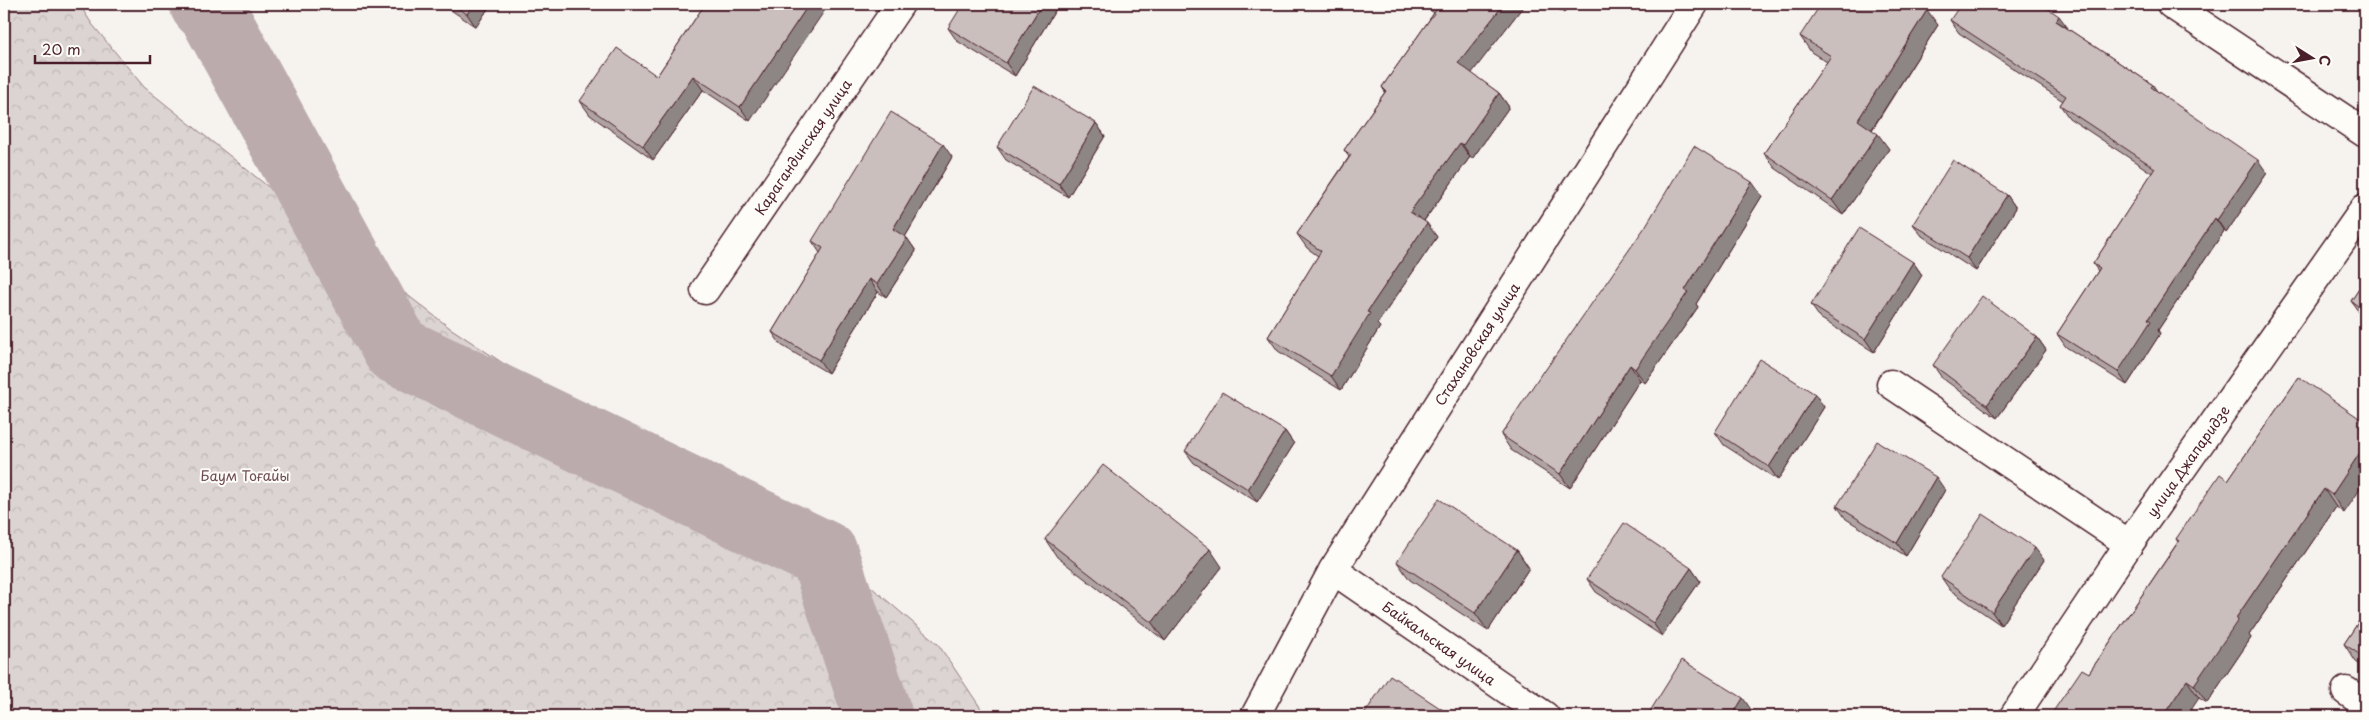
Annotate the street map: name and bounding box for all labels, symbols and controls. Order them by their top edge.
scale bar [35,32,150,64]
north arrow [2286,32,2336,82]
text: 20 m [42,37,81,60]
text: С [2314,53,2337,68]
street label: Карагандинская улица [750,75,857,219]
street label: Стахановская улица [1429,278,1525,410]
street label: улица Джапаридзе [2142,401,2235,521]
park label: Баум Тоғайы [201,465,289,486]
street label: Байкальская улица [1378,596,1500,690]

